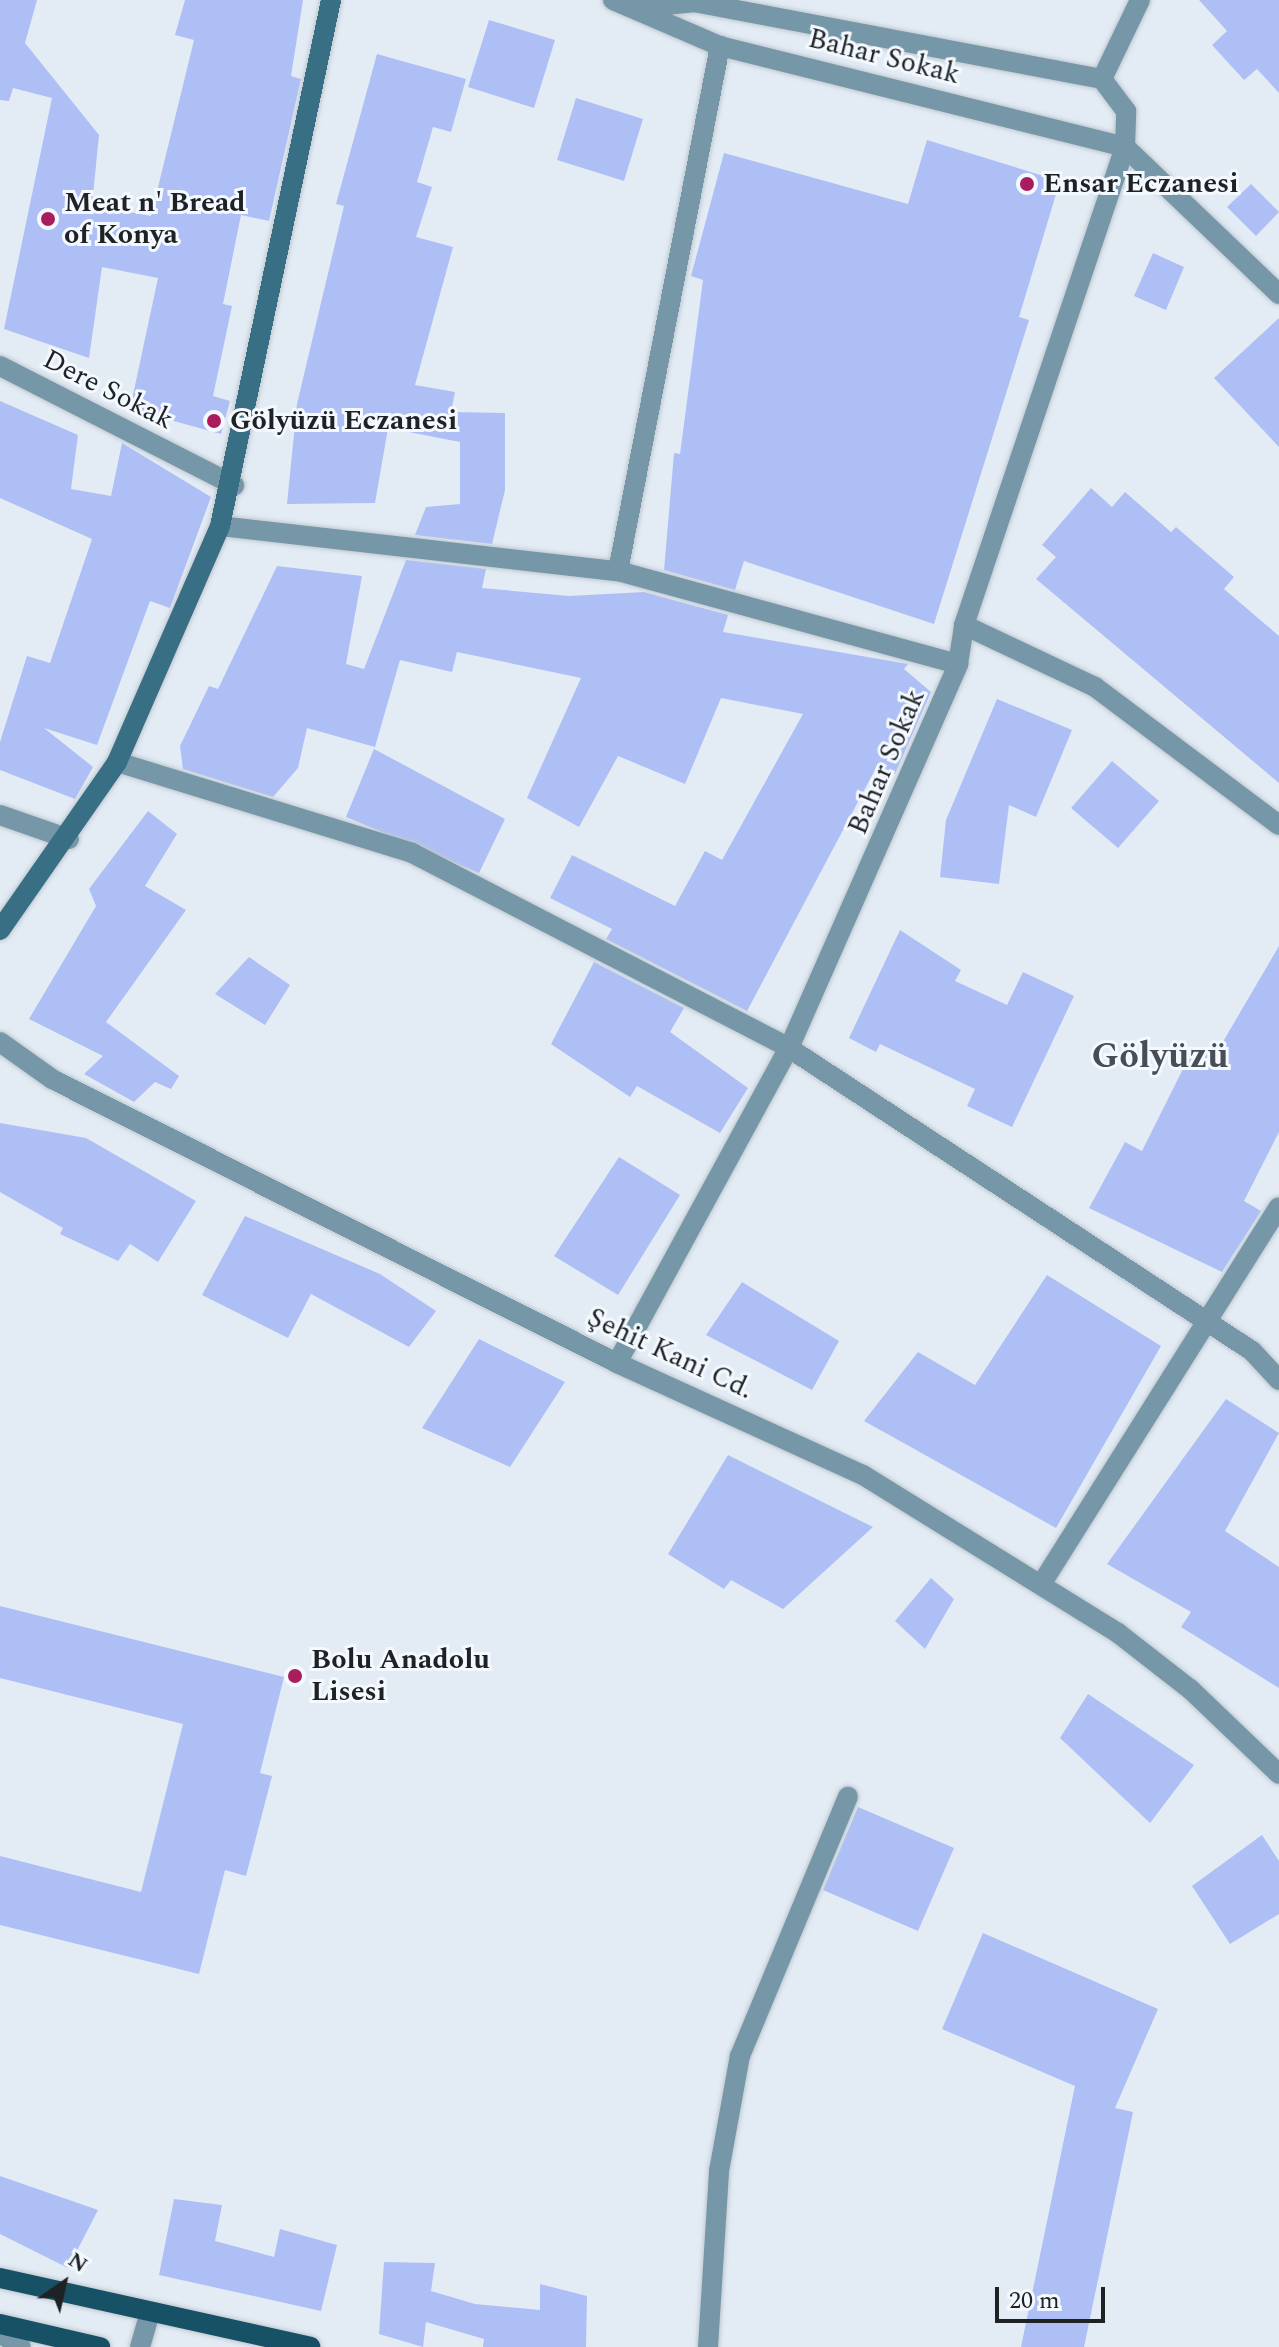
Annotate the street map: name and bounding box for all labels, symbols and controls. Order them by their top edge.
street label: Bahar Sokak [805,22,963,92]
place label: Ensar Eczanesi [1043,167,1239,201]
marker: Ensar Eczanesi [1018,175,1036,193]
place label: Meat n' Bread of Konya [64,186,246,252]
marker: Meat n' Bread of Konya [39,210,57,228]
street label: Dere Sokak [37,343,179,437]
place label: Gölyüzü Eczanesi [230,404,457,438]
marker: Gölyüzü Eczanesi [205,412,223,430]
street label: Bahar Sokak [841,684,933,840]
district label: Gölyüzü [1092,1035,1228,1079]
street label: Şehit Kani Cd. [582,1301,758,1407]
place label: Bolu Anadolu Lisesi [311,1643,490,1709]
marker: Bolu Anadolu Lisesi [286,1667,304,1685]
north arrow [24,2243,104,2323]
text: N [61,2244,94,2281]
scale bar [999,2271,1109,2321]
text: 20 m [1009,2283,1060,2319]

